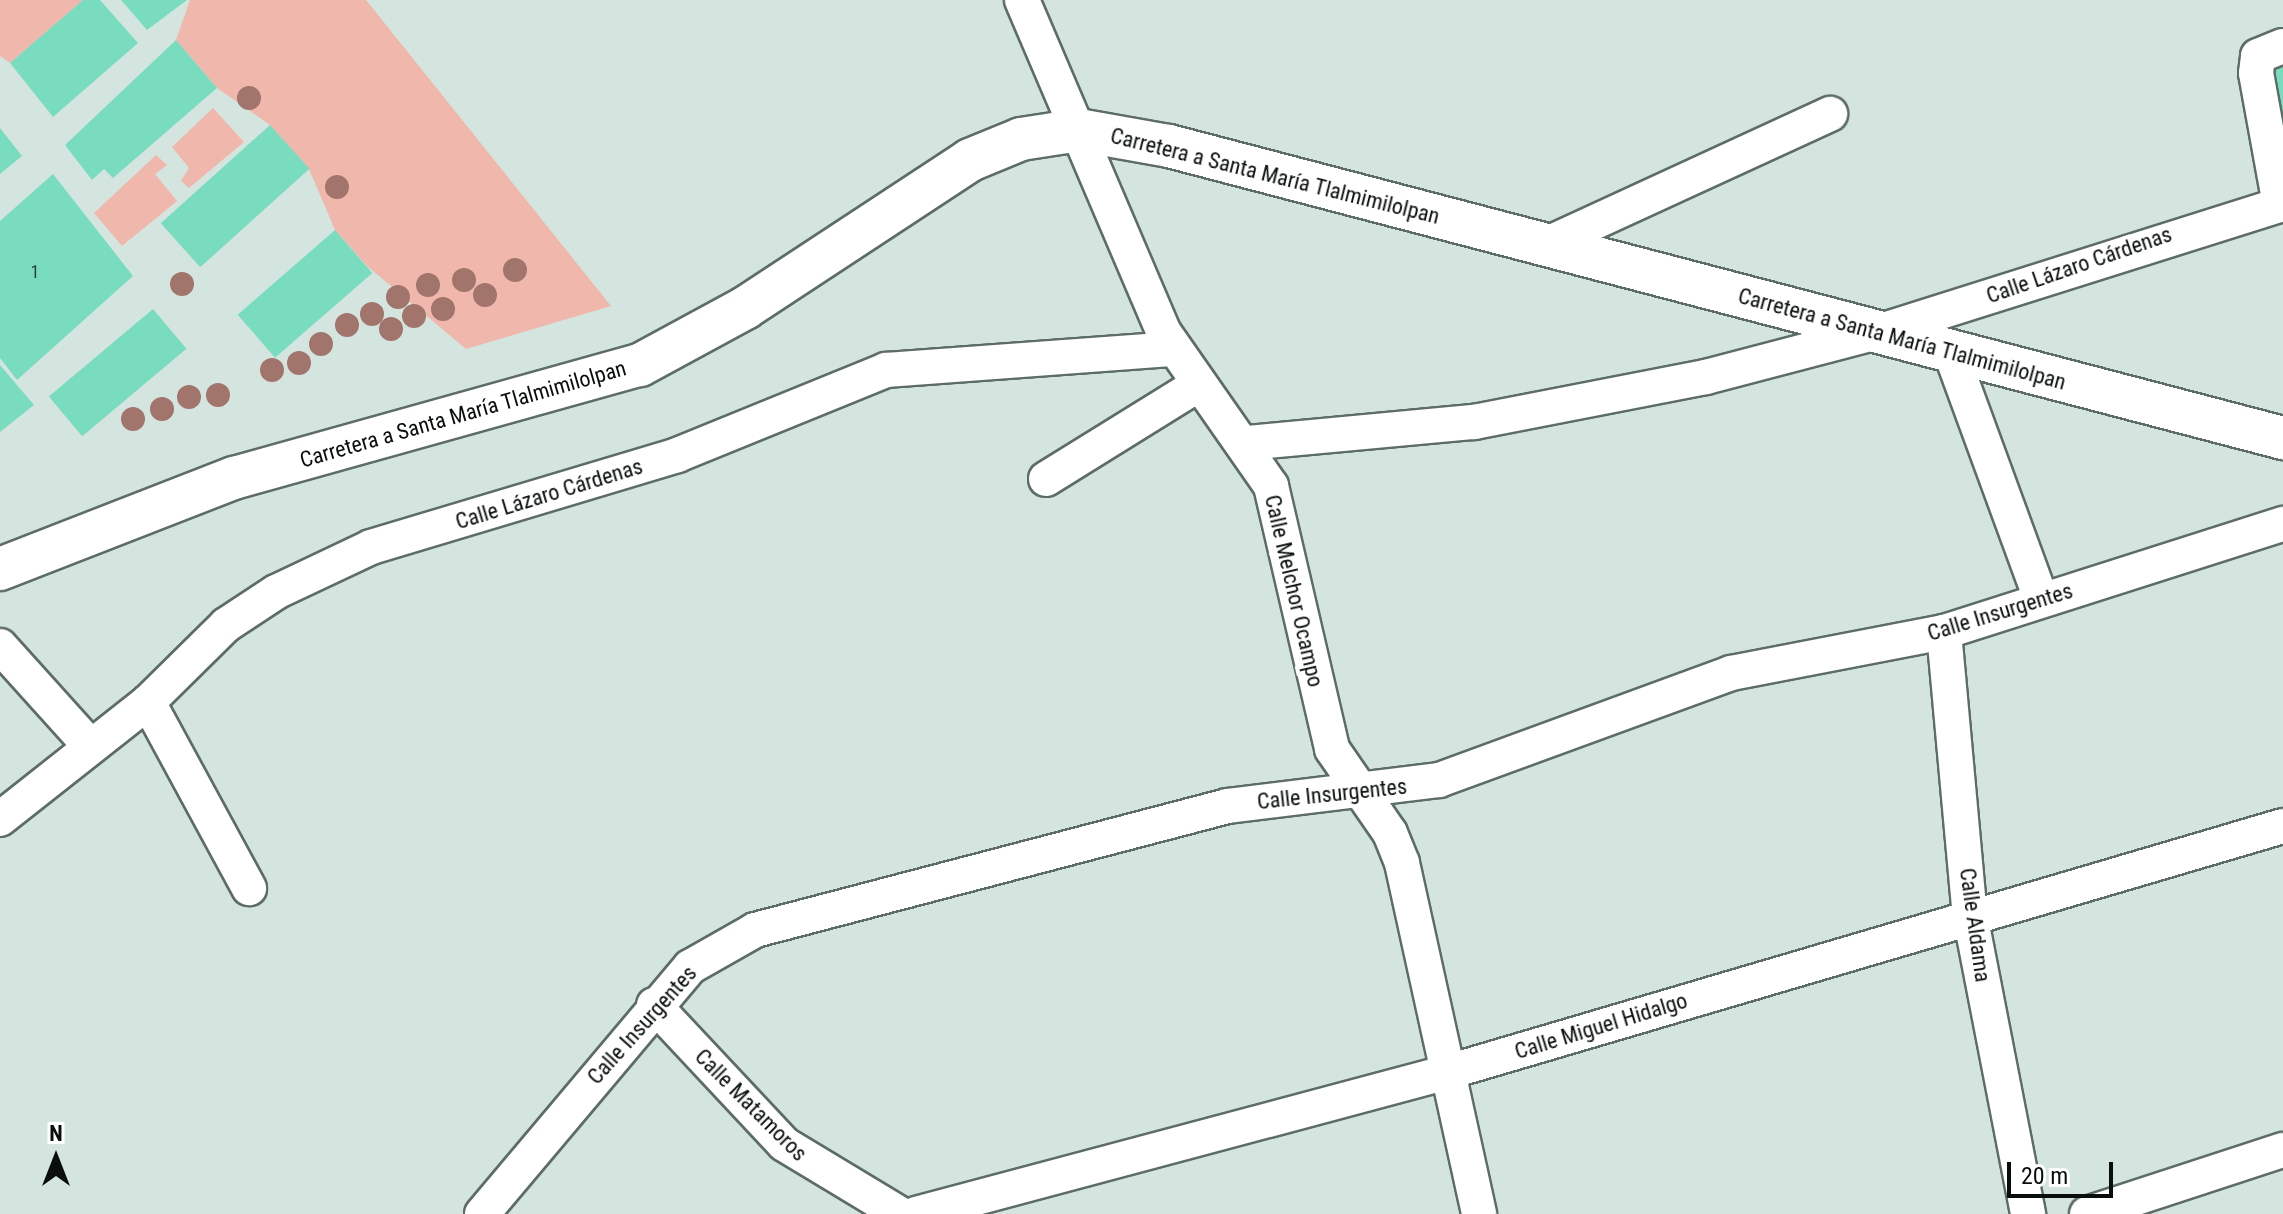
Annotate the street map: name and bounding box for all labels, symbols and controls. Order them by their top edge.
street label: Carretera a Santa María Tlalmimilolpan [1108,122,1442,230]
street label: Calle Lázaro Cárdenas [1983,221,2175,309]
house number: 1 [31,261,39,283]
street label: Carretera a Santa María Tlalmimilolpan [1735,282,2069,396]
street label: Carretera a Santa María Tlalmimilolpan [297,355,629,473]
street label: Calle Lázaro Cárdenas [452,453,646,535]
street label: Calle Melchor Ocampo [1259,492,1329,690]
street label: Calle Insurgentes [1924,577,2076,647]
street label: Calle Insurgentes [1256,773,1408,815]
street label: Calle Aldama [1954,866,1996,984]
street label: Calle Insurgentes [582,960,702,1090]
street label: Calle Miguel Hidalgo [1511,987,1691,1065]
street label: Calle Matamoros [689,1043,813,1167]
north arrow [16,1118,96,1198]
text: N [49,1121,63,1146]
scale bar [2011,1146,2117,1196]
text: 20 m [2021,1162,2068,1190]

